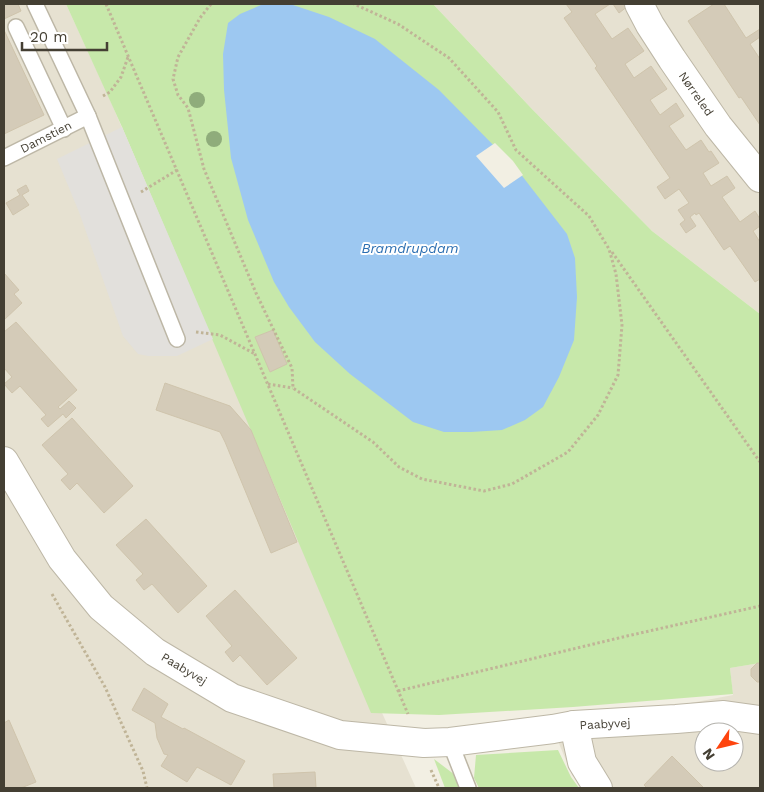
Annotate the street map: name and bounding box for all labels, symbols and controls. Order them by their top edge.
scale bar [22,20,108,52]
text: 20 m [30,28,68,46]
street label: Nørreled [676,69,716,119]
street label: Damstien [18,118,74,156]
water label: Bramdrupdam [361,240,459,256]
street label: Paabyvej [159,650,209,688]
street label: Paabyvej [579,716,631,732]
north arrow [694,722,744,772]
text: N [699,746,718,763]

